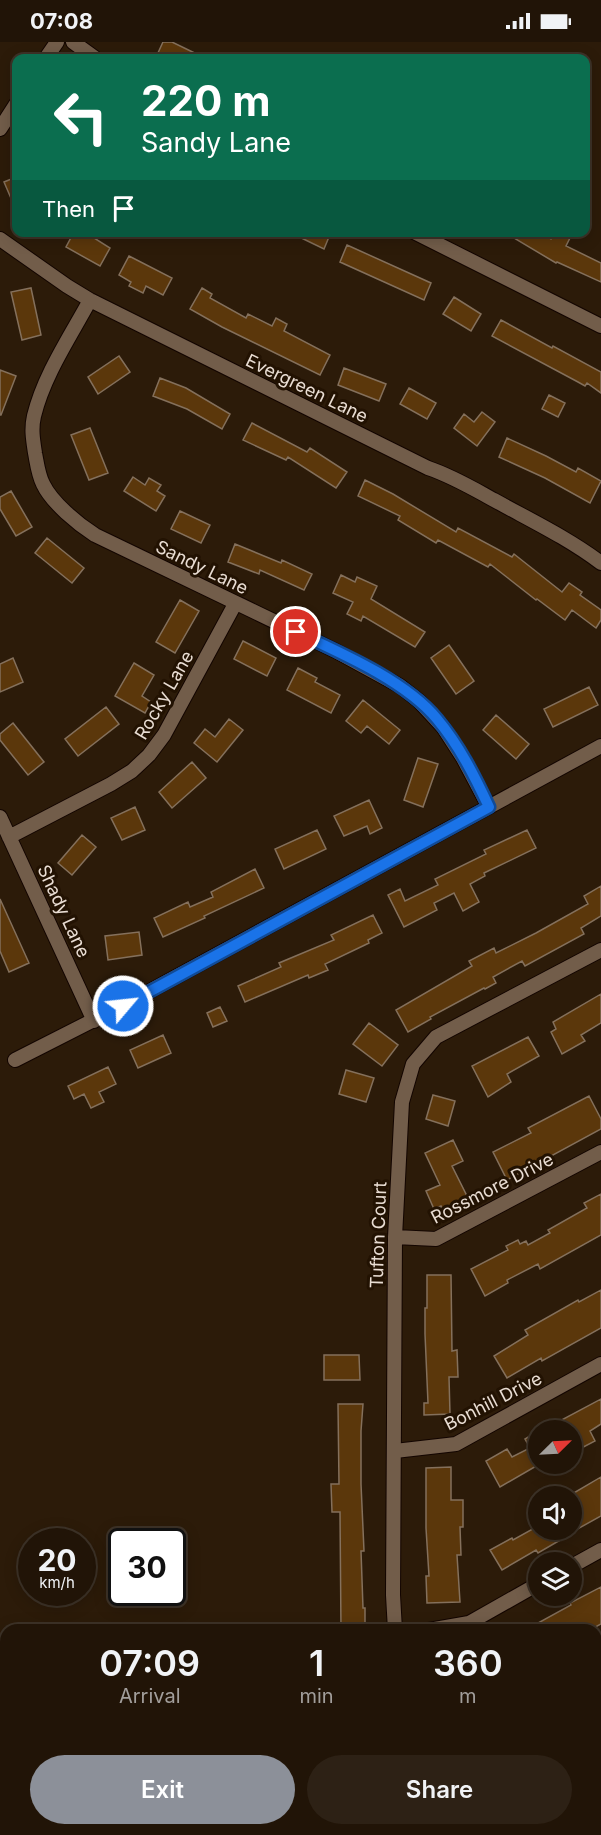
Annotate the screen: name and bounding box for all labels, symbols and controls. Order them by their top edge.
text: 07:08 [30,8,93,34]
text: 220 m [141,75,271,126]
icon: left [42,78,120,156]
text: Sandy Lane [141,126,291,159]
icon: arrive [107,192,140,225]
text: Then [42,196,95,222]
street label: Evergreen Lane [243,349,371,427]
street label: Sandy Lane [152,536,252,598]
pin [270,606,321,657]
icon: arrive [279,615,312,648]
street label: Rocky Lane [130,647,198,743]
street label: Shady Lane [33,861,95,961]
position arrow [91,974,155,1038]
street label: Rossmore Drive [427,1148,557,1228]
street label: Tufton Court [366,1181,390,1289]
street label: Bonhill Drive [441,1367,545,1435]
north arrow [528,1420,582,1474]
map controls [528,1420,582,1606]
button: sound [528,1486,582,1540]
speed limit sign: 30 [108,1528,186,1606]
text: 20 [37,1542,77,1578]
button: layers [528,1552,582,1606]
text: km/h [39,1573,75,1592]
text: 07:09 [99,1641,200,1685]
text: 1 [309,1641,324,1685]
text: 360 [433,1641,503,1685]
text: Arrival [119,1684,181,1708]
text: min [299,1684,334,1708]
text: m [459,1684,477,1708]
button: Exit [30,1755,295,1824]
button: Share [307,1755,572,1824]

